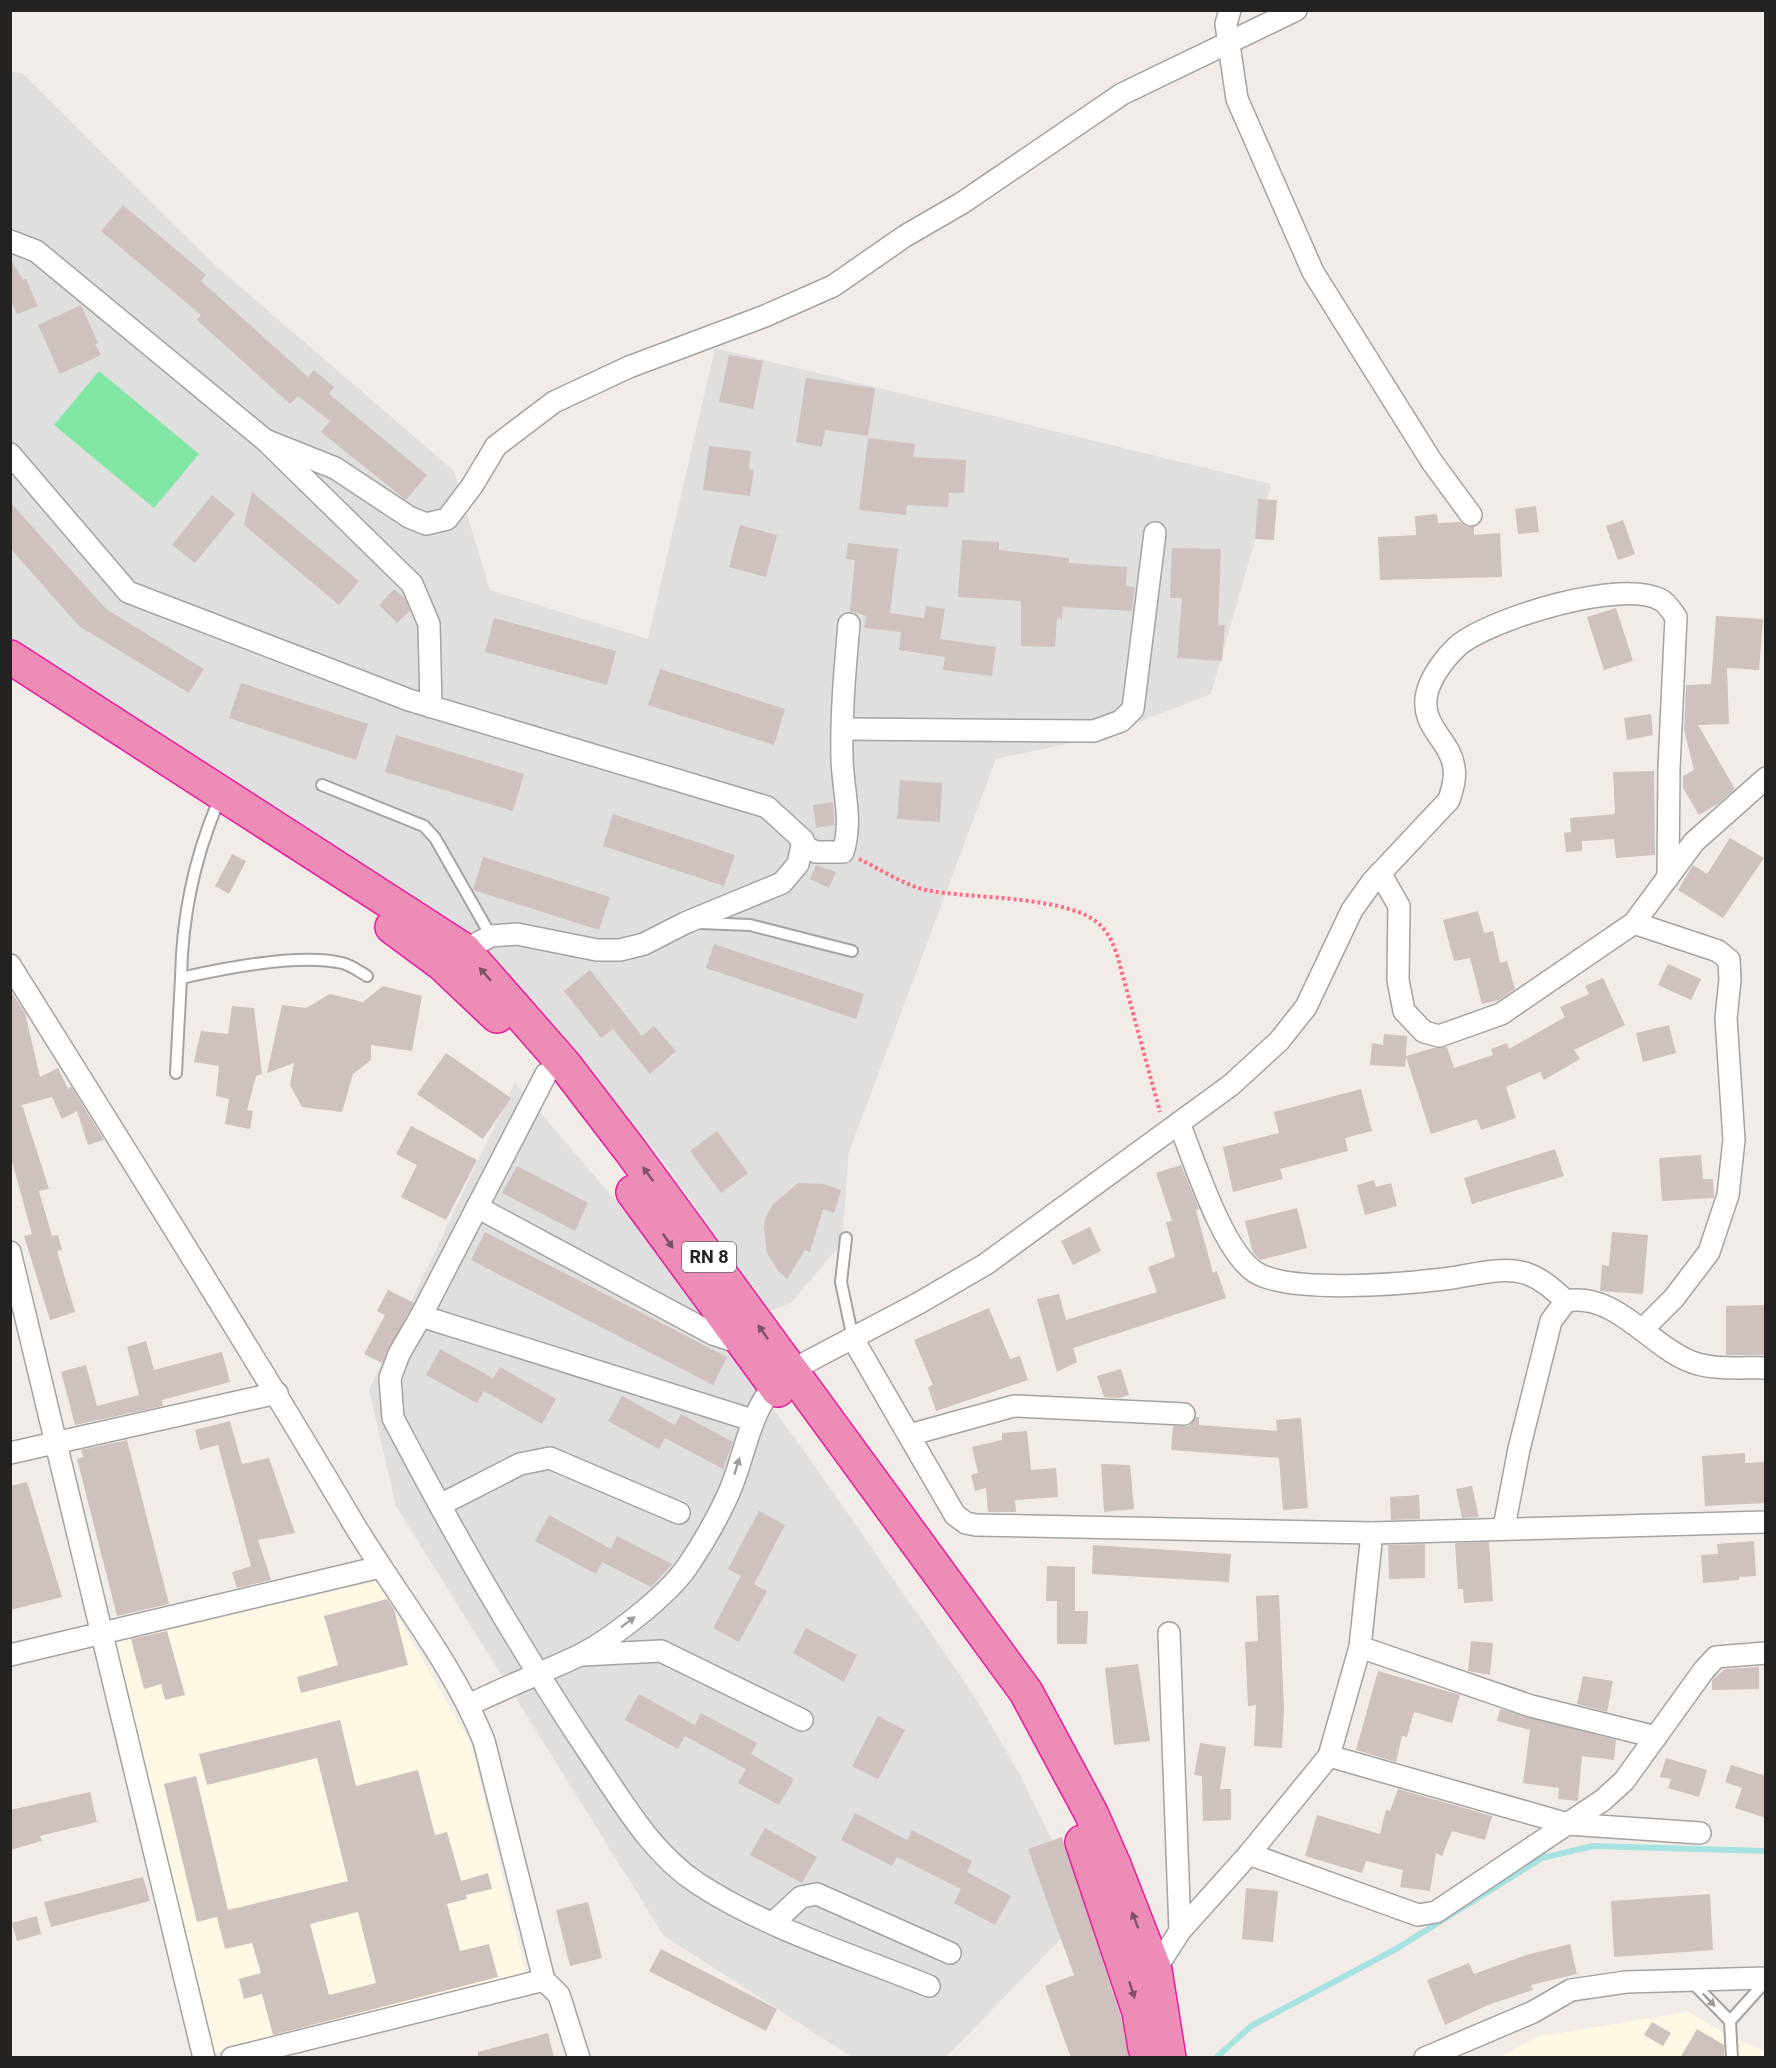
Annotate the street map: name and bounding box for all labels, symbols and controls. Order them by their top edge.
one-way arrow [479,967,492,982]
one-way arrow [642,1167,654,1183]
one-way arrow [661,1233,673,1248]
road number: RN 8 [682,1242,736,1272]
one-way arrow [757,1324,769,1340]
one-way arrow [733,1457,742,1475]
one-way arrow [619,1616,635,1628]
one-way arrow [1130,1911,1140,1929]
one-way arrow [1128,1981,1137,1999]
one-way arrow [1702,1992,1716,2006]

